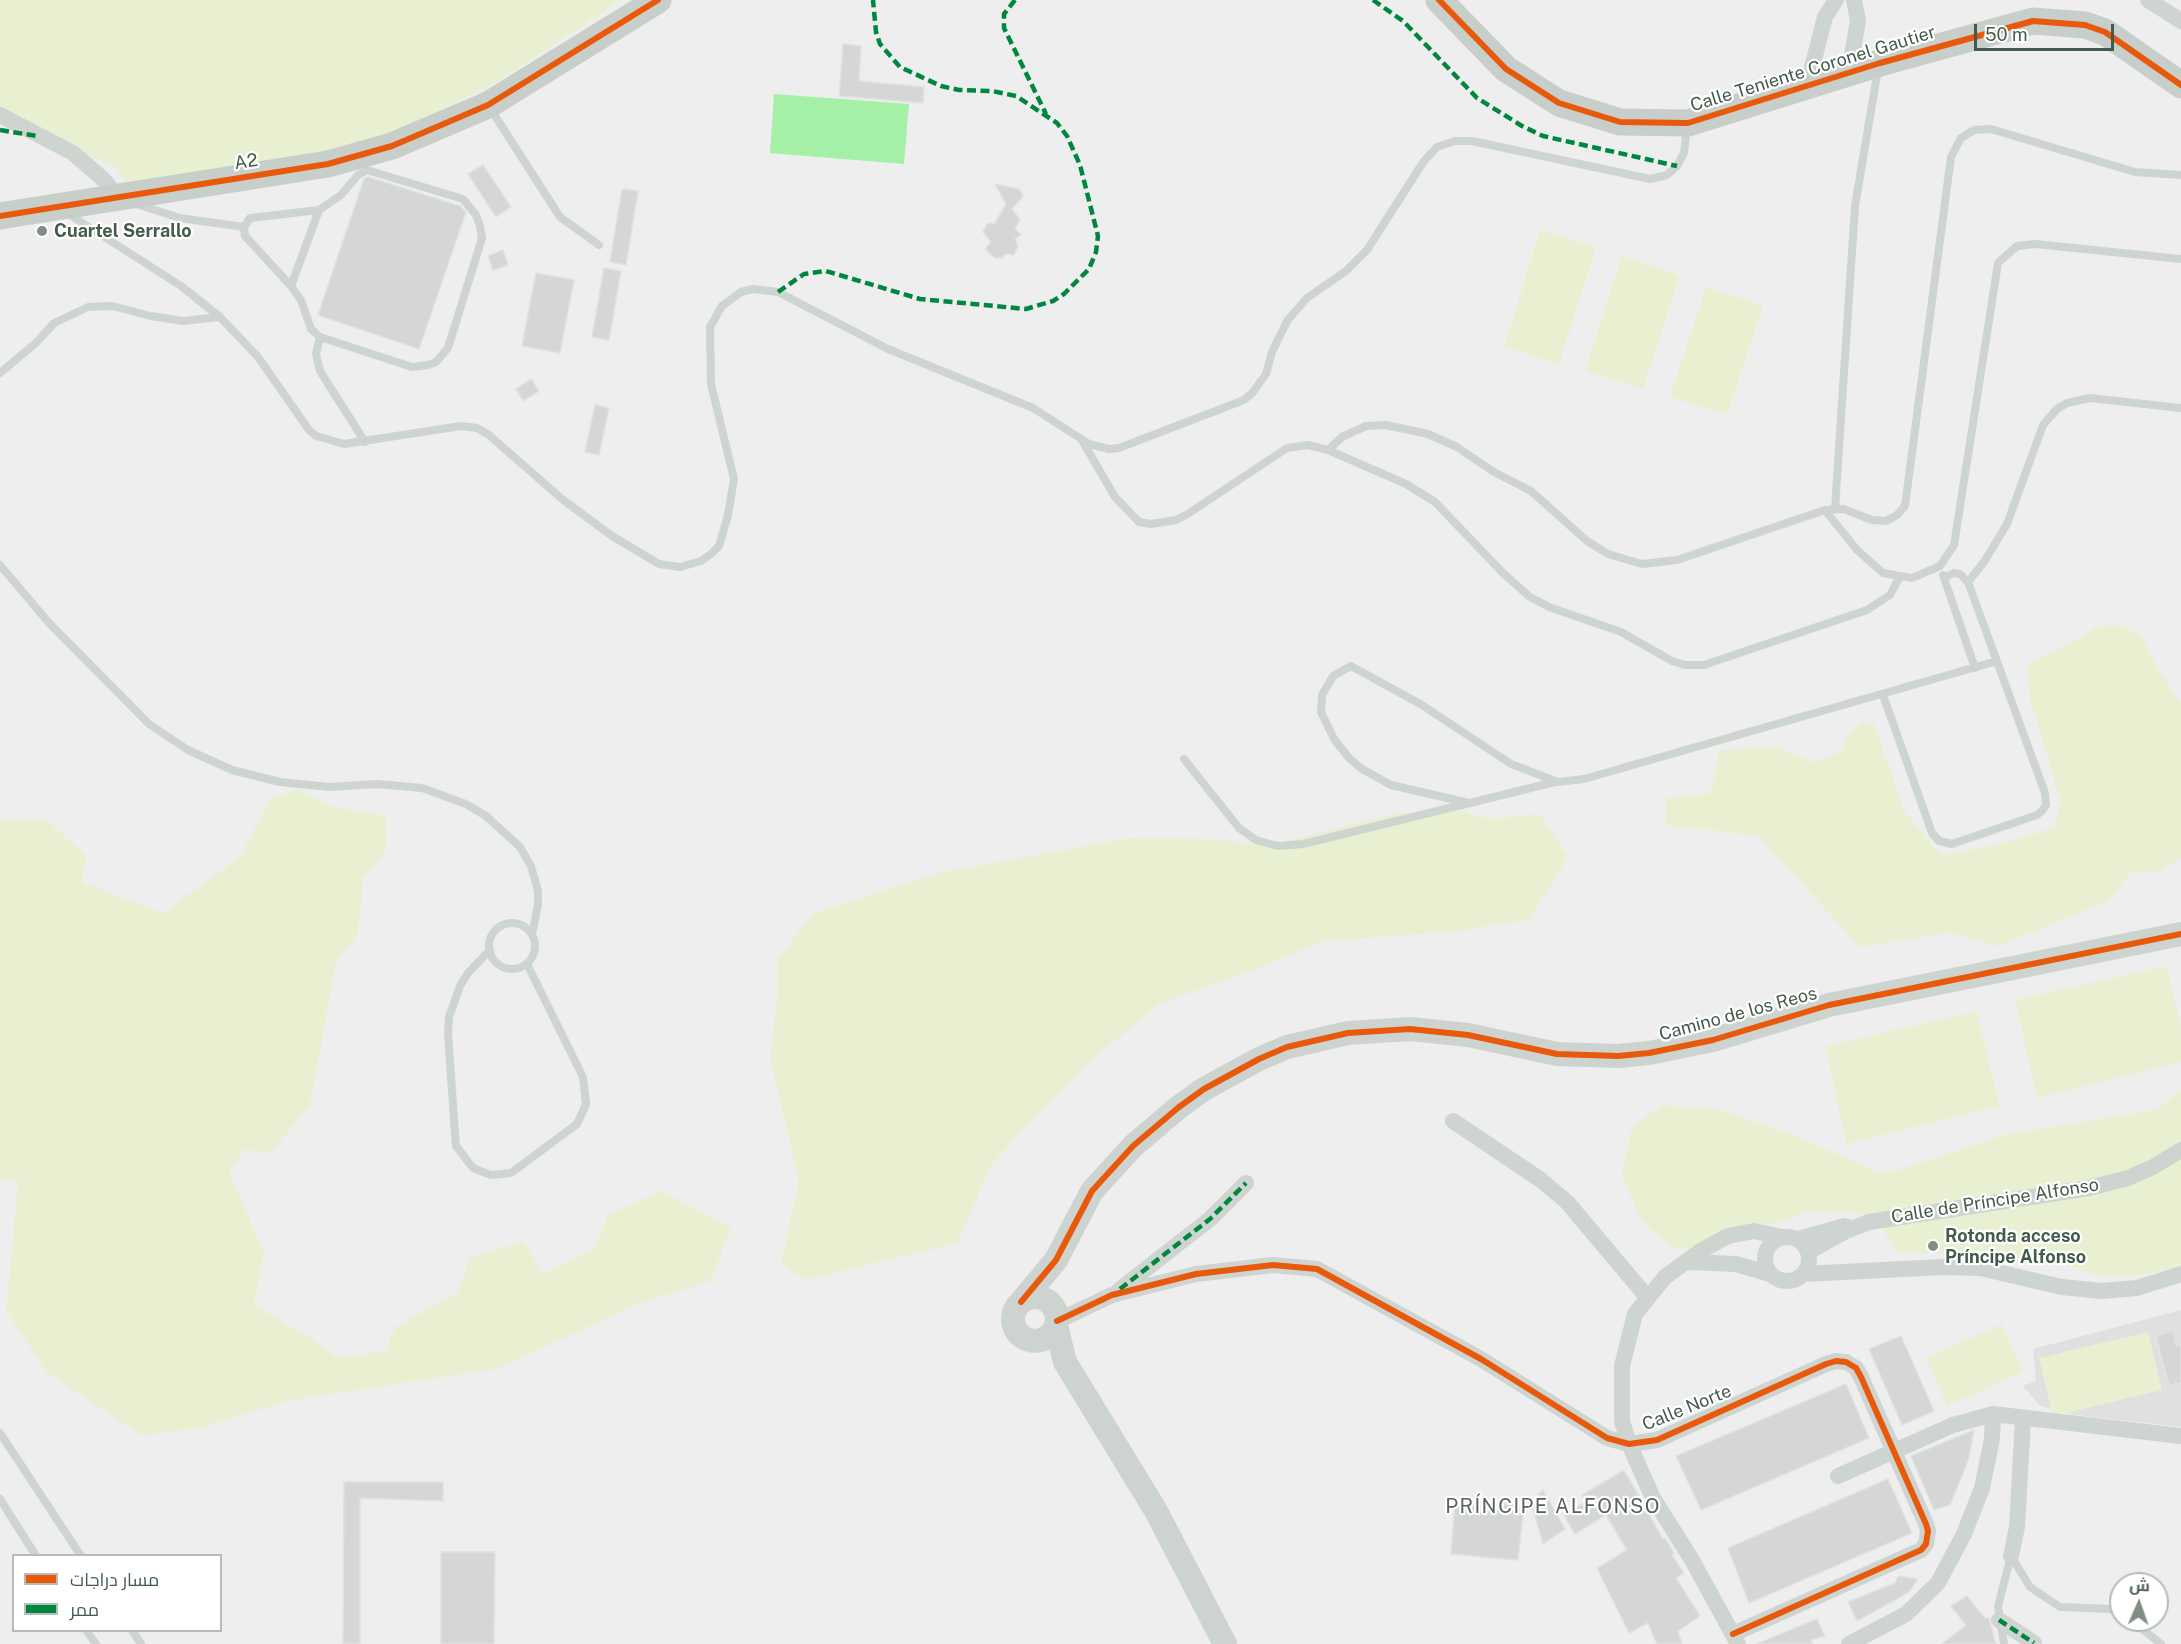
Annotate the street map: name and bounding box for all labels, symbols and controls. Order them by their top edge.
scale bar [1977,12,2116,50]
street label: Calle Teniente Coronel Gautier [1688,21,1938,117]
text: 50 m [1985,24,2028,45]
street label: A2 [233,149,259,175]
place label: Cuartel Serrallo [54,220,192,242]
marker: Cuartel Serrallo [35,224,49,238]
street label: Camino de los Reos [1657,983,1819,1045]
street label: Calle de Príncipe Alfonso [1890,1174,2100,1228]
place label: Rotonda acceso Príncipe Alfonso [1945,1225,2086,1268]
marker: Rotonda acceso Príncipe Alfonso [1926,1239,1940,1253]
street label: Calle Norte [1639,1380,1735,1436]
district label: PRÍNCIPE ALFONSO [1445,1495,1661,1519]
legend [12,1554,222,1632]
text: مسار دراجات [70,1569,159,1590]
north arrow [2109,1572,2169,1632]
text: ش [2129,1576,2150,1595]
text: ممر [70,1599,99,1620]

